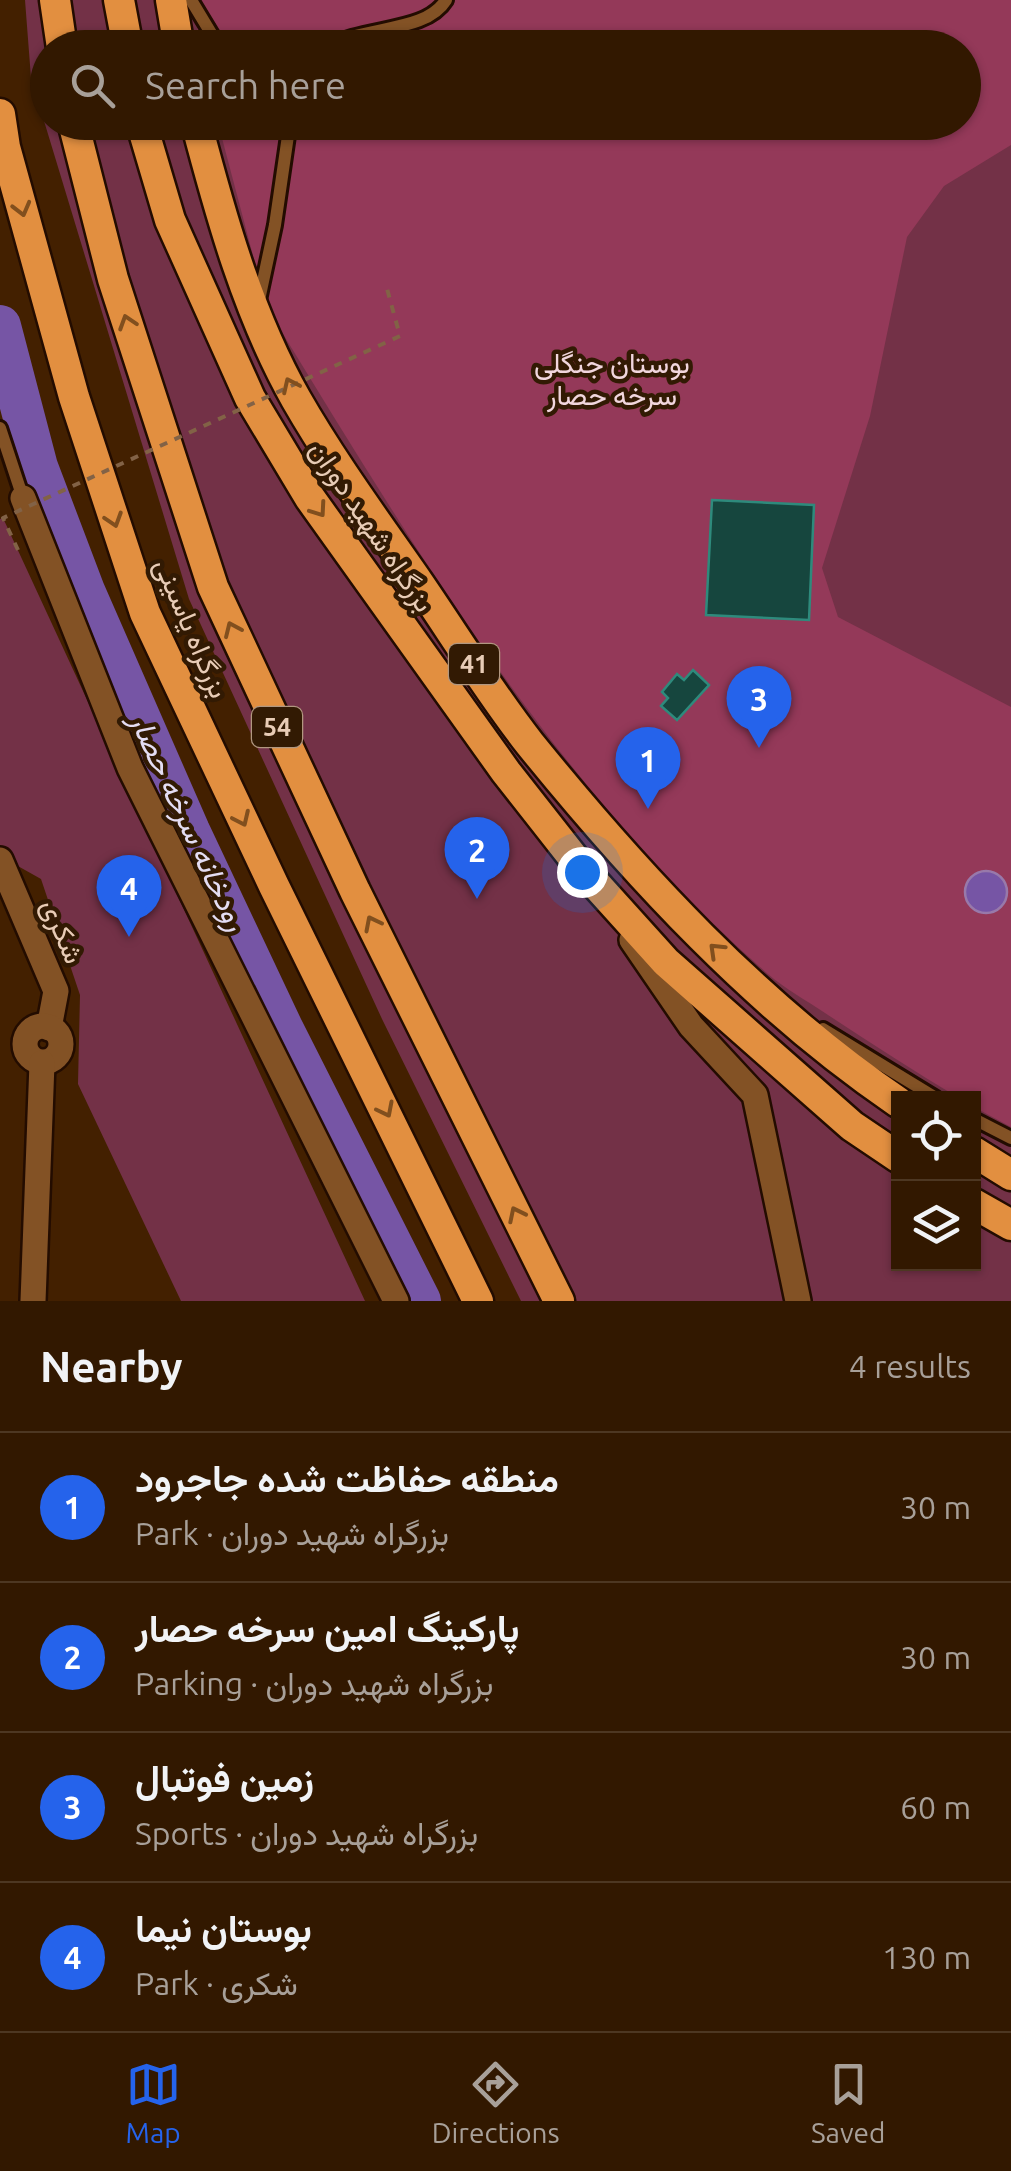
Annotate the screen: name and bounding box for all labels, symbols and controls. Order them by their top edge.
search box [30,30,981,140]
icon: search [65,58,120,113]
text: Search here [145,64,346,106]
one-way arrow [11,200,32,217]
one-way arrow [118,314,139,331]
park label: بوستان جنگلی سرخه حصار [534,347,690,413]
one-way arrow [282,377,302,395]
street label: بزرگراه شهید دوران [301,434,441,619]
one-way arrow [307,499,325,518]
one-way arrow [103,511,123,528]
street label: بزرگراه یاسینی [146,553,236,704]
one-way arrow [224,621,244,639]
road number: 41 [449,644,499,684]
pin: 3 [726,666,792,748]
water label: رودخانه سرخه حصار [121,706,254,937]
road number: 54 [252,707,302,747]
pin: 1 [616,726,680,809]
one-way arrow [230,808,250,826]
pin: 2 [444,816,510,899]
your location [557,847,608,898]
pin: 4 [96,854,162,937]
street label: شکری [33,894,91,969]
one-way arrow [365,915,384,933]
one-way arrow [710,943,728,961]
map controls [891,1091,981,1271]
button: locate [891,1091,981,1181]
one-way arrow [374,1100,394,1118]
button: layers [891,1181,981,1271]
one-way arrow [509,1206,528,1224]
text: Nearby [40,1343,183,1390]
text: 4 results [849,1348,971,1384]
text: منطقه حفاظت شده جاجرود [135,1457,559,1499]
text: 1 [63,1489,82,1525]
text: 30 m [900,1489,971,1525]
text: Park · بزرگراه شهید دوران [135,1515,449,1551]
text: پارکینگ امین سرخه حصار [135,1607,519,1649]
text: 2 [63,1639,82,1675]
text: 30 m [900,1639,971,1675]
text: Parking · بزرگراه شهید دوران [135,1665,493,1701]
text: زمین فوتبال [135,1757,314,1799]
text: 3 [63,1789,82,1825]
text: 60 m [900,1789,971,1825]
text: Sports · بزرگراه شهید دوران [135,1815,478,1851]
text: بوستان نیما [135,1907,312,1949]
text: 4 [63,1939,82,1975]
text: 130 m [882,1939,971,1975]
text: Park · شکری [135,1965,298,2001]
tab: Map [126,2057,181,2148]
tab: Directions [432,2057,560,2148]
tab: Saved [811,2057,885,2148]

